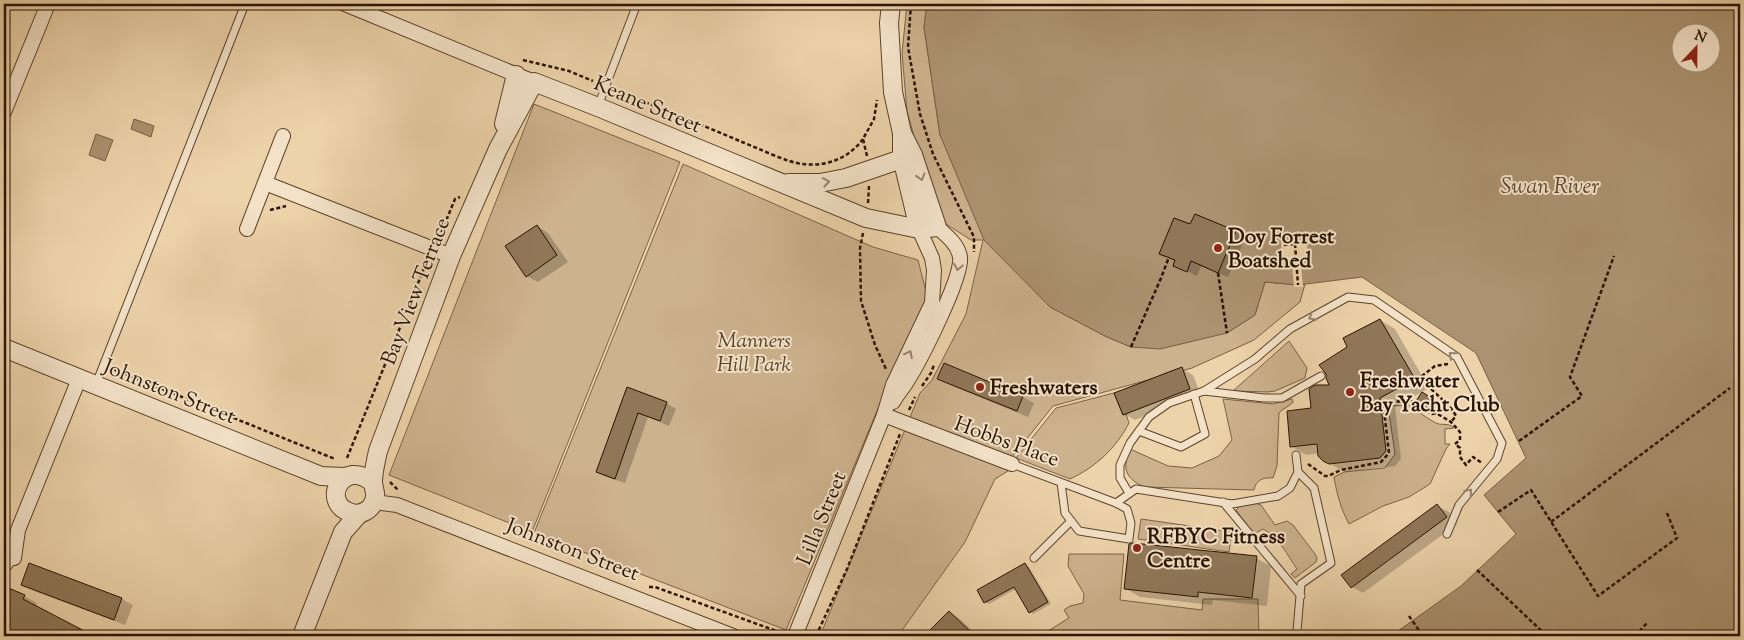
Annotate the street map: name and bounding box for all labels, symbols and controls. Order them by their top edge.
north arrow [1672,22,1722,72]
text: N [1691,26,1709,49]
street label: Keane Street [589,70,706,142]
water label: Swan River [1501,172,1599,204]
one-way arrow [915,173,925,181]
one-way arrow [822,177,831,187]
street label: Bay View Terrace [375,214,459,370]
place label: Doy Forrest Boatshed [1228,223,1335,277]
marker: Doy Forrest Boatshed [1212,242,1224,254]
one-way arrow [953,262,964,271]
one-way arrow [1309,310,1318,320]
park label: Manners Hill Park [717,327,792,381]
one-way arrow [902,350,913,359]
one-way arrow [1449,351,1458,360]
street label: Johnston Street [98,352,240,433]
place label: Freshwater Bay Yacht Club [1360,367,1500,421]
place label: Freshwaters [990,374,1098,404]
marker: Freshwaters [974,381,986,393]
marker: Freshwater Bay Yacht Club [1344,386,1356,398]
street label: Hobbs Place [950,410,1063,476]
street label: Lilla Street [790,467,855,570]
one-way arrow [1464,489,1472,498]
street label: Johnston Street [501,511,643,590]
place label: RFBYC Fitness Centre [1147,523,1285,577]
marker: RFBYC Fitness Centre [1131,542,1143,554]

